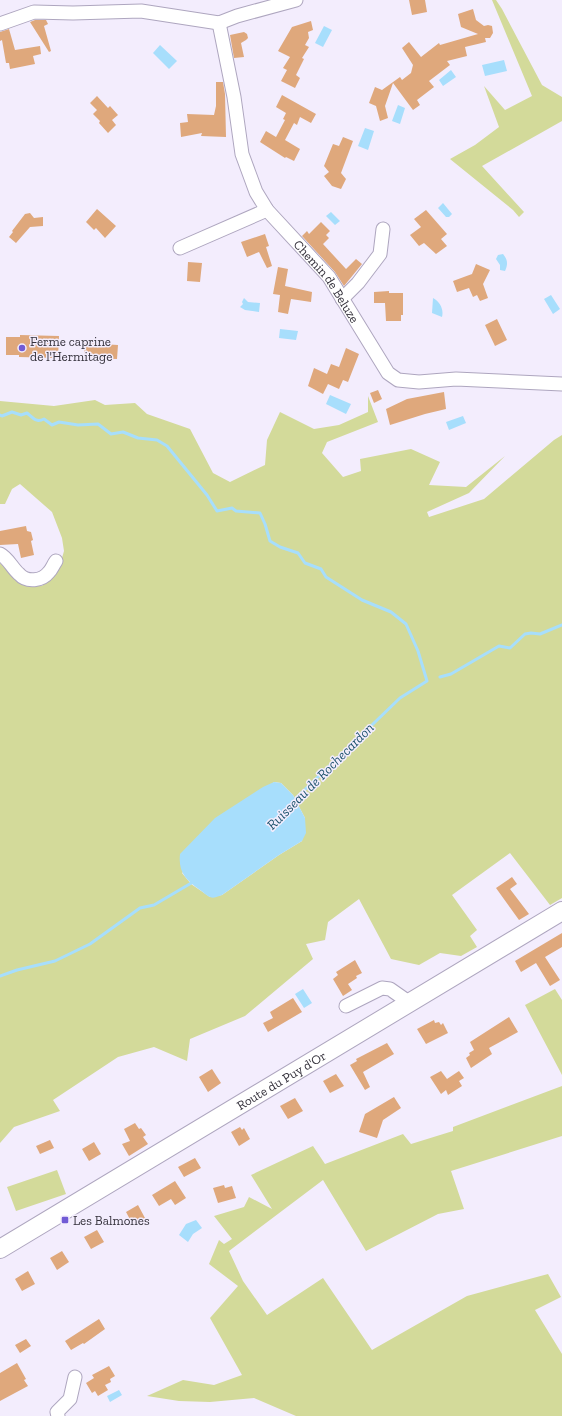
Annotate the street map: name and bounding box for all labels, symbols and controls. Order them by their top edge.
street label: Chemin de Beluze [290,237,362,326]
place label: Ferme caprine de l'Hermitage [30,334,112,364]
marker: Ferme caprine de l'Hermitage [17,343,27,353]
water label: Ruisseau de Rochecardon [263,719,377,833]
street label: Route du Puy d'Or [234,1048,329,1113]
place label: Les Balmones [73,1213,150,1228]
marker: Les Balmones [60,1215,70,1225]

